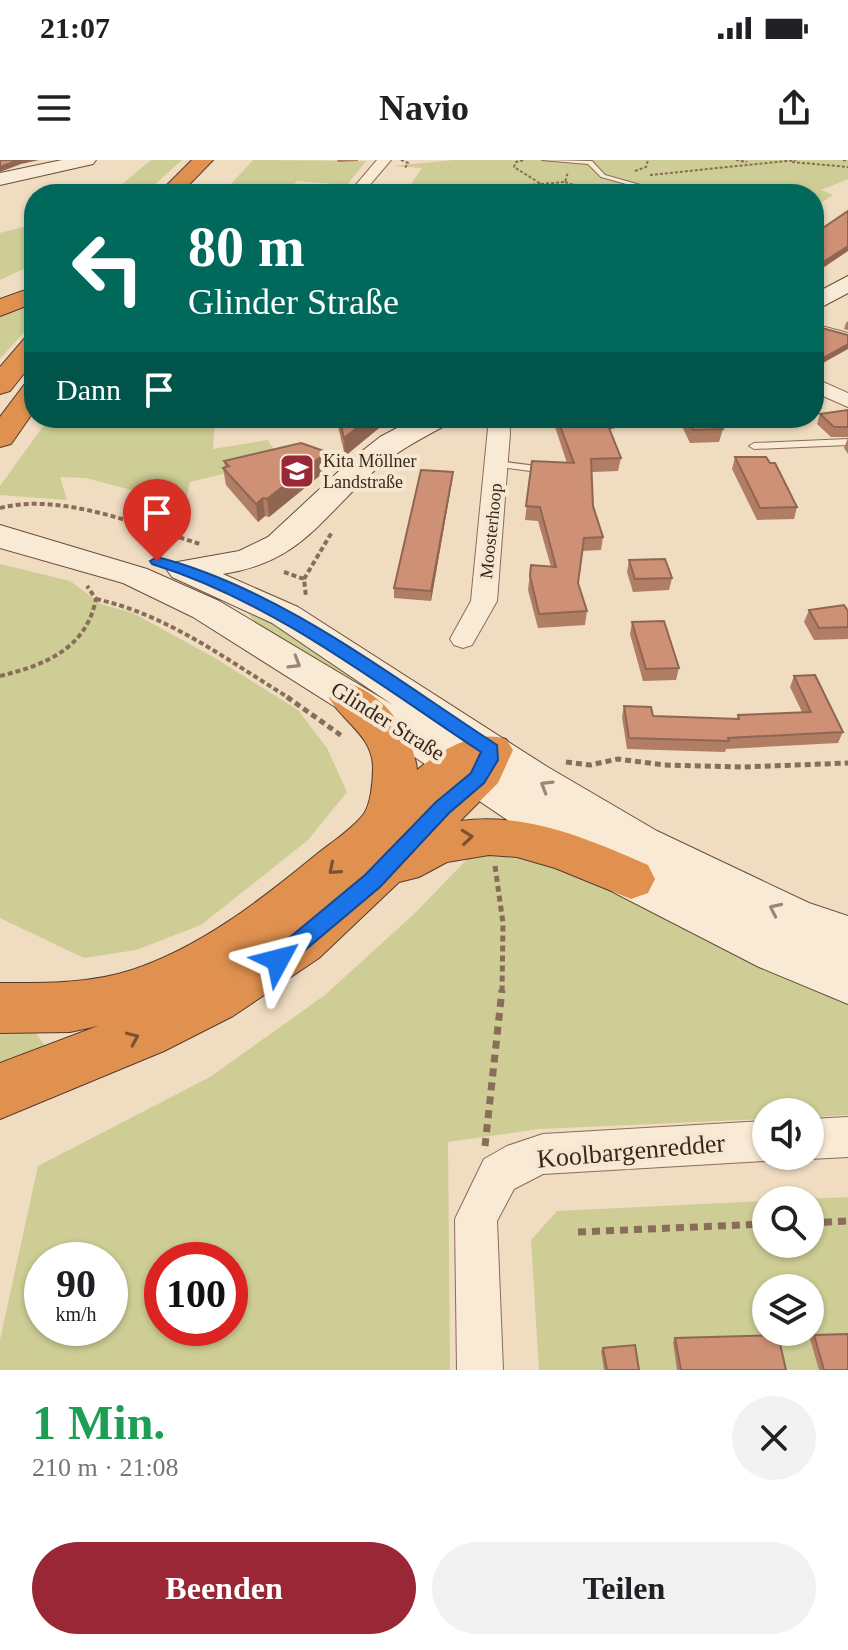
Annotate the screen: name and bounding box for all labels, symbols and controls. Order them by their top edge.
text: 21:07 [40,11,110,44]
icon: menu [32,86,76,130]
icon: share [772,86,816,130]
text: Navio [379,88,469,128]
icon: left [56,216,160,320]
text: 80 m [188,216,305,278]
text: Glinder Straße [188,282,399,322]
icon: arrive [137,368,181,412]
text: Dann [56,373,121,406]
place label: Kita Möllner Landstraße [323,451,416,492]
school or university icon: Kita Möllner Landstraße [278,452,316,490]
pin [123,479,191,561]
street label: Moosterhoop [476,482,506,580]
icon: arrive [135,491,179,535]
one-way arrow [286,654,301,669]
street label: Glinder Straße [327,676,449,766]
one-way arrow [541,781,555,796]
one-way arrow [461,828,474,845]
one-way arrow [328,859,343,874]
one-way arrow [769,903,784,919]
position arrow [236,918,320,1002]
one-way arrow [125,1031,139,1047]
map controls [752,1098,824,1346]
button: sound [752,1098,824,1170]
street label: Koolbargenredder [536,1128,727,1174]
button: search [752,1186,824,1258]
speed limit sign: 100 [144,1242,248,1346]
text: 90 [56,1261,96,1306]
button: layers [752,1274,824,1346]
text: km/h [55,1303,97,1325]
text: 1 Min. [32,1396,165,1449]
button: close [732,1396,816,1480]
text: 210 m · 21:08 [32,1453,179,1482]
button: Beenden [32,1542,416,1634]
button: Teilen [432,1542,816,1634]

